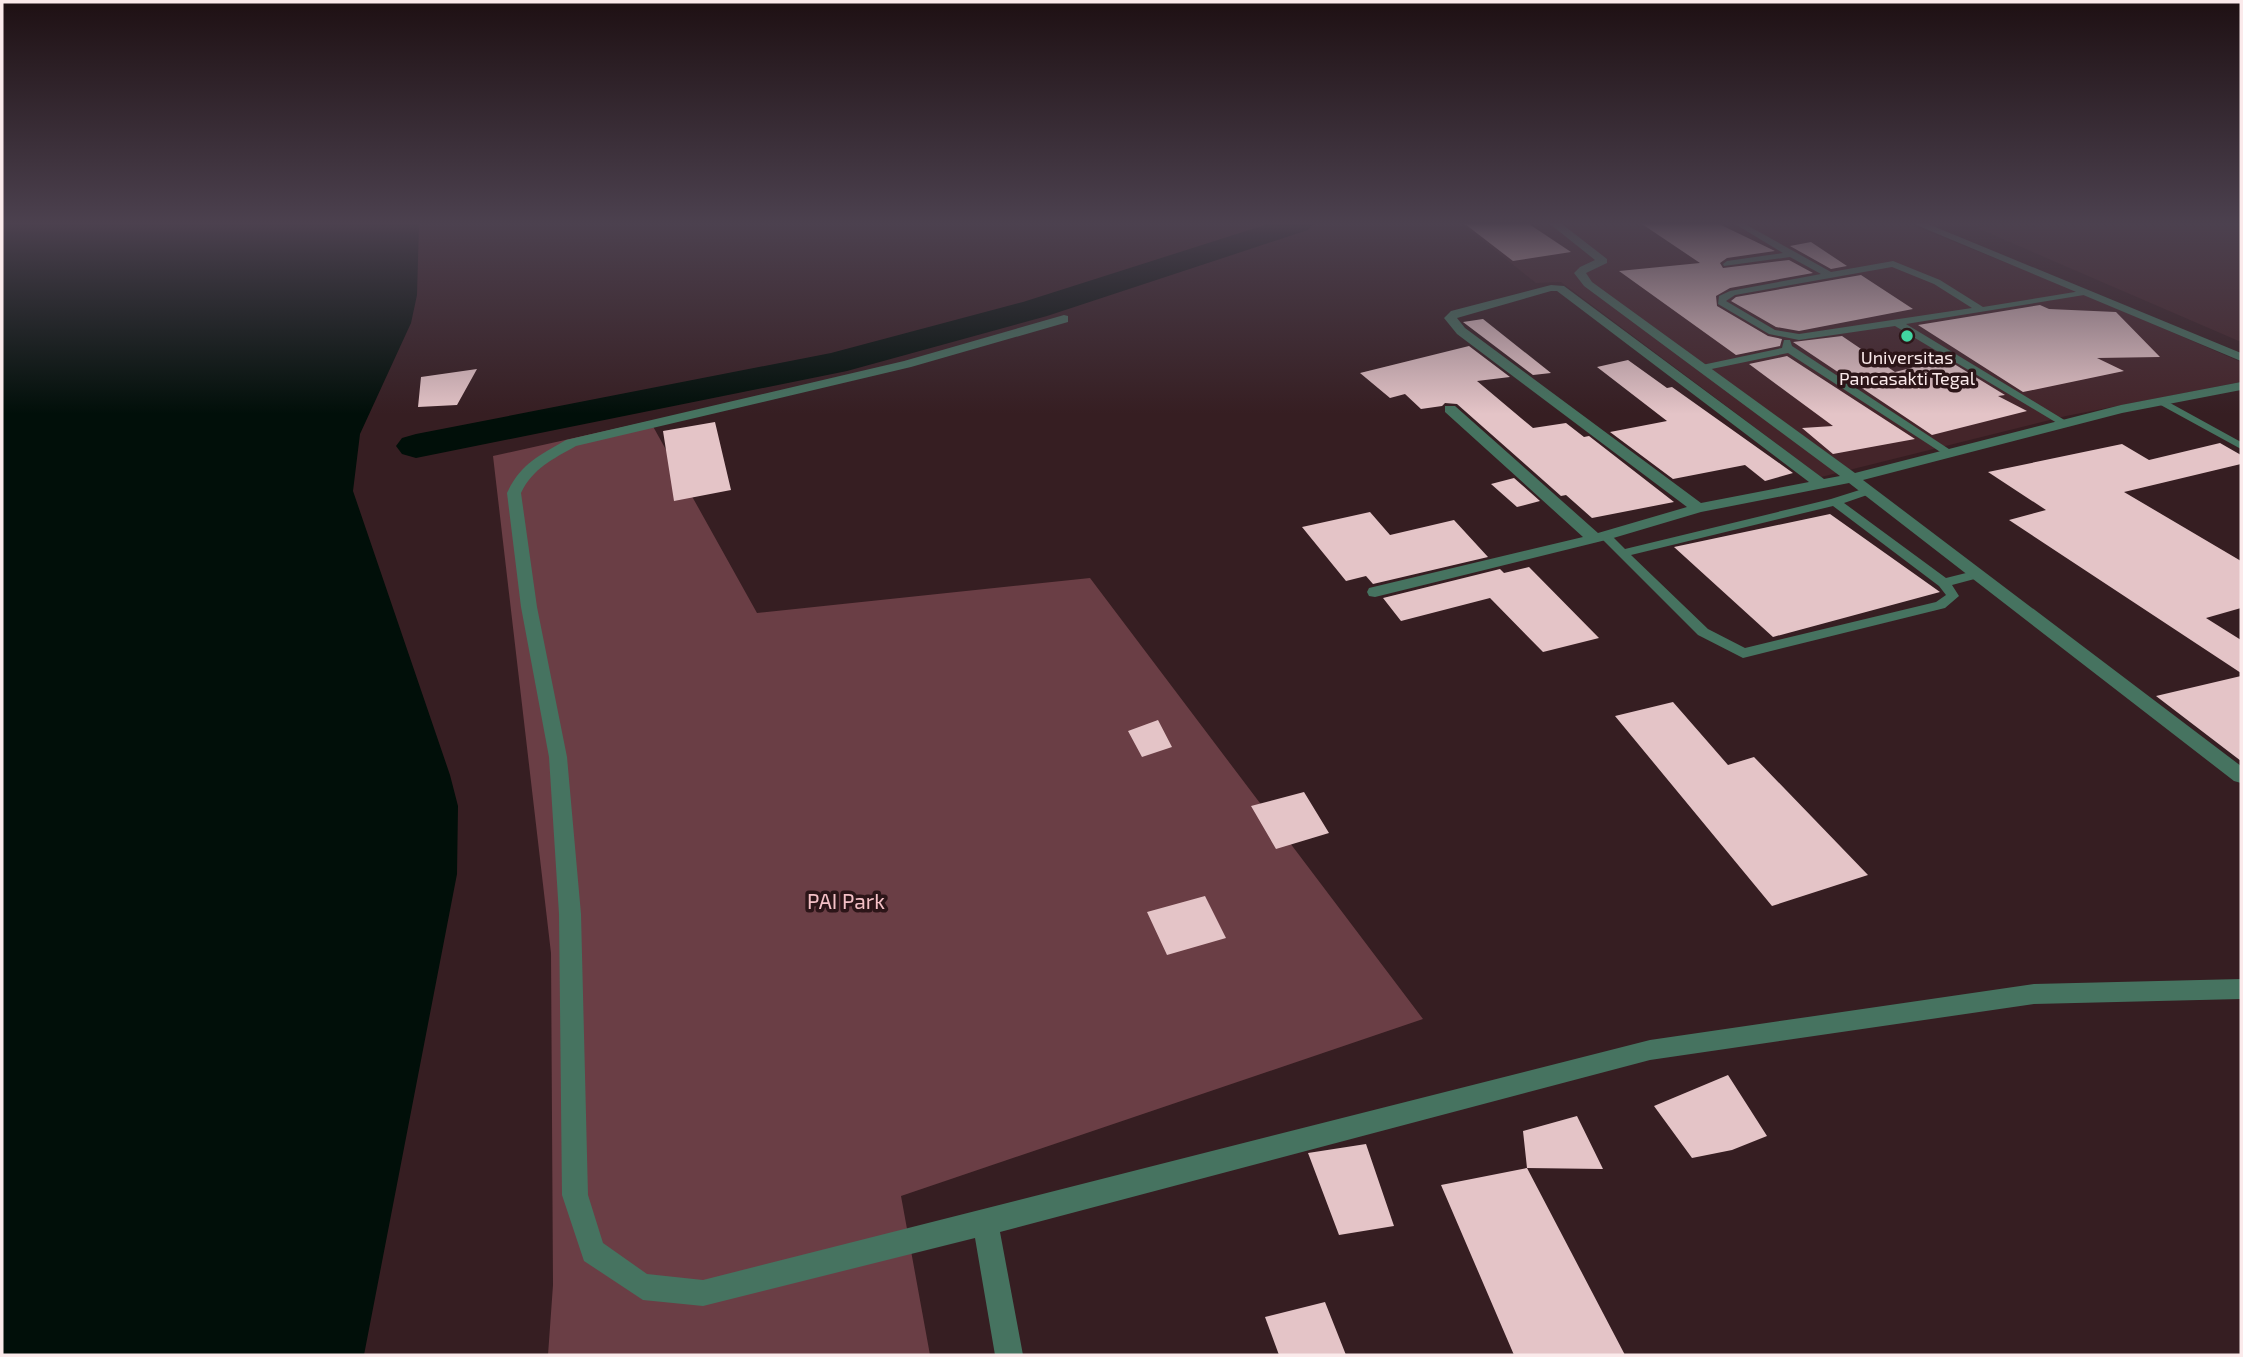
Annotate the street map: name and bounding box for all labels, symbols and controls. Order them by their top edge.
marker: Universitas Pancasakti Tegal [1899,328,1915,344]
place label: Universitas Pancasakti Tegal [1839,346,1976,389]
park label: PAI Park [807,888,885,913]

